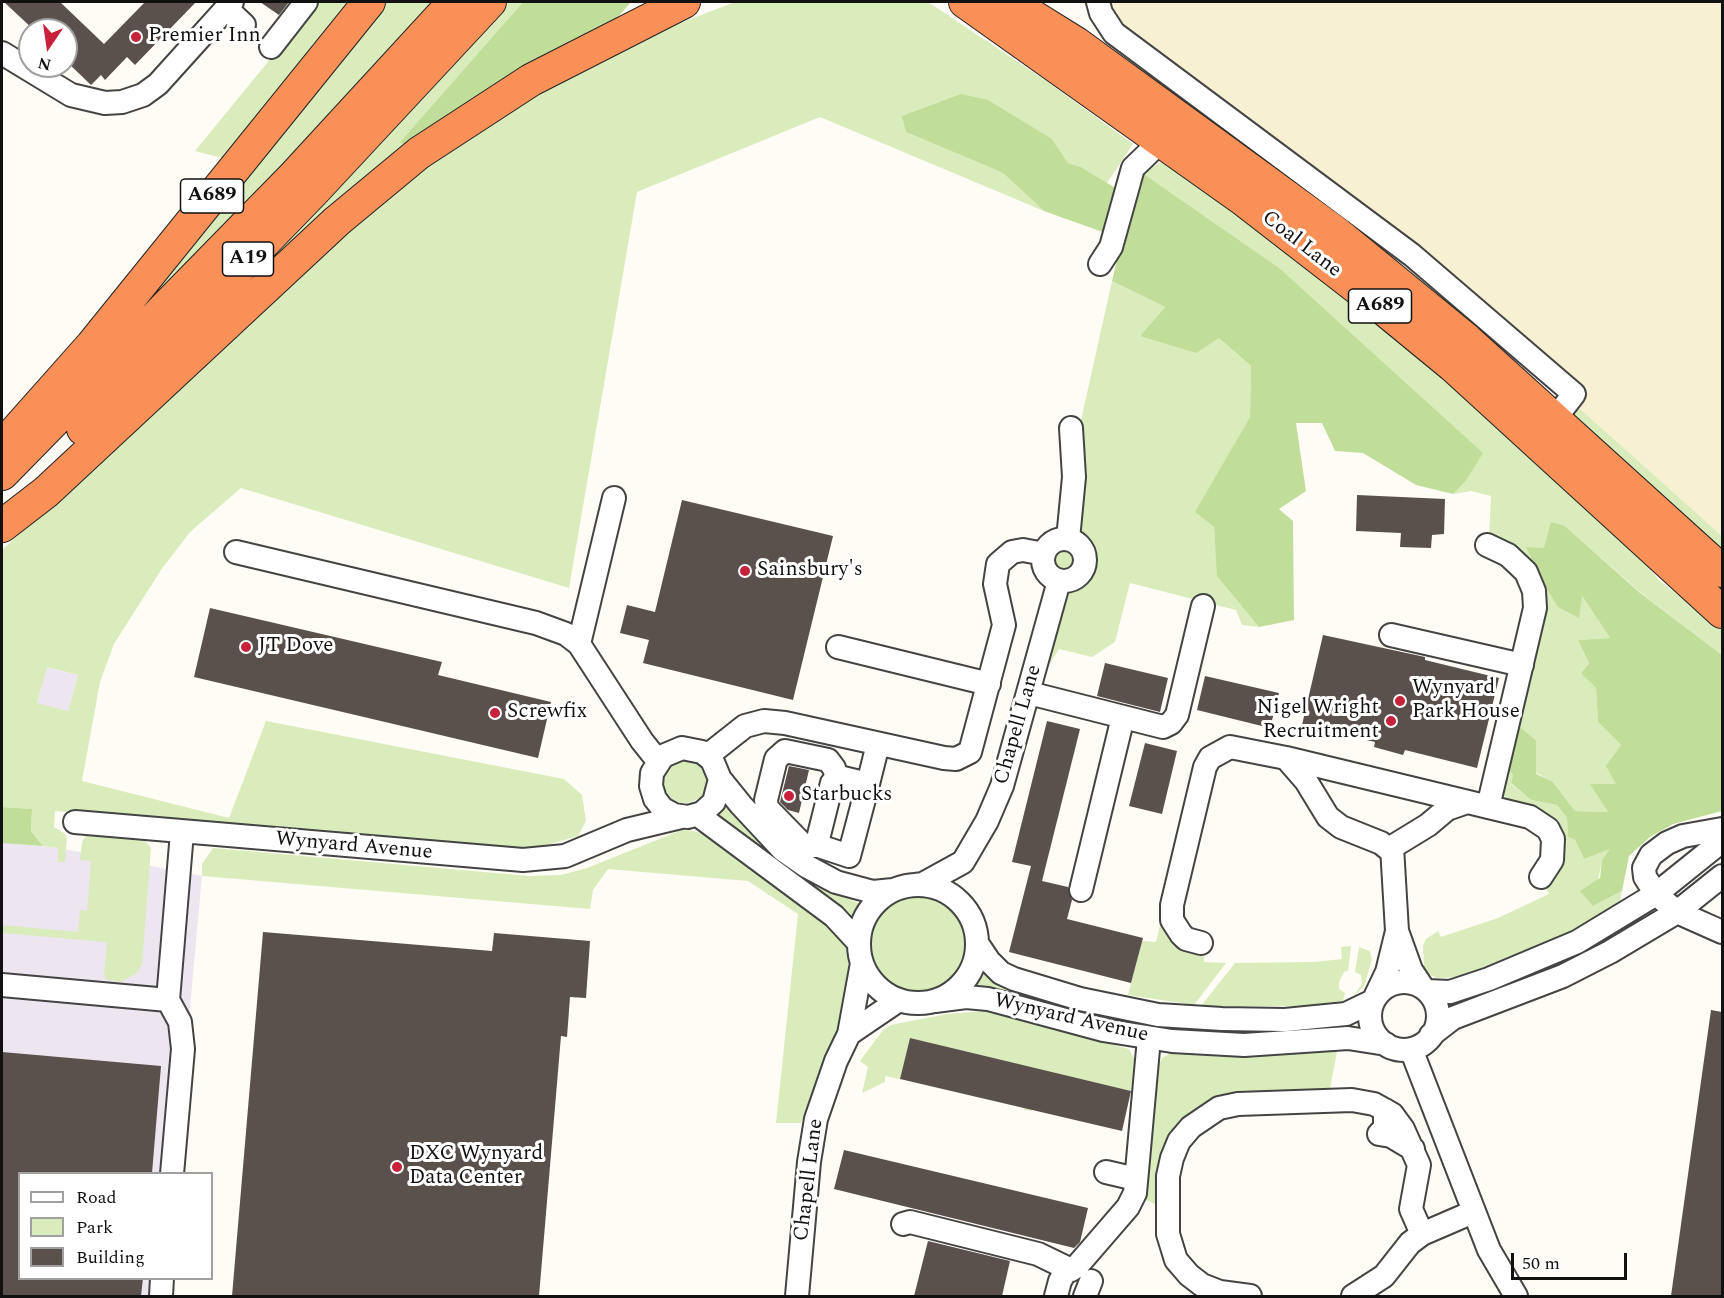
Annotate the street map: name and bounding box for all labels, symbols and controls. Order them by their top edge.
north arrow [18,18,78,78]
place label: Premier Inn [148,24,261,50]
marker: Premier Inn [129,30,143,44]
text: N [35,50,53,77]
road number: A689 [180,179,244,213]
street label: Coal Lane [1256,206,1346,284]
road number: A19 [222,242,274,276]
road number: A689 [1348,289,1412,323]
place label: Sainsbury's [757,558,863,584]
marker: Sainsbury's [738,564,752,578]
place label: JT Dove [258,634,333,660]
marker: JT Dove [239,640,253,654]
street label: Chapell Lane [990,662,1048,788]
place label: Wynyard Park House [1412,676,1520,726]
marker: Wynyard Park House [1393,694,1407,708]
place label: Nigel Wright Recruitment [1257,696,1379,746]
place label: Screwfix [507,700,587,726]
marker: Screwfix [488,706,502,720]
marker: Nigel Wright Recruitment [1384,714,1398,728]
place label: Starbucks [801,783,892,809]
marker: Starbucks [782,789,796,803]
street label: Wynyard Avenue [274,828,434,866]
street label: Wynyard Avenue [991,989,1151,1049]
street label: Chapell Lane [790,1117,830,1243]
place label: DXC Wynyard Data Center [409,1142,543,1192]
marker: DXC Wynyard Data Center [390,1160,404,1174]
legend [18,1172,213,1280]
text: Road [76,1184,117,1211]
text: Park [76,1214,113,1241]
scale bar [1514,1241,1630,1279]
text: Building [76,1244,145,1271]
text: 50 m [1522,1250,1560,1277]

